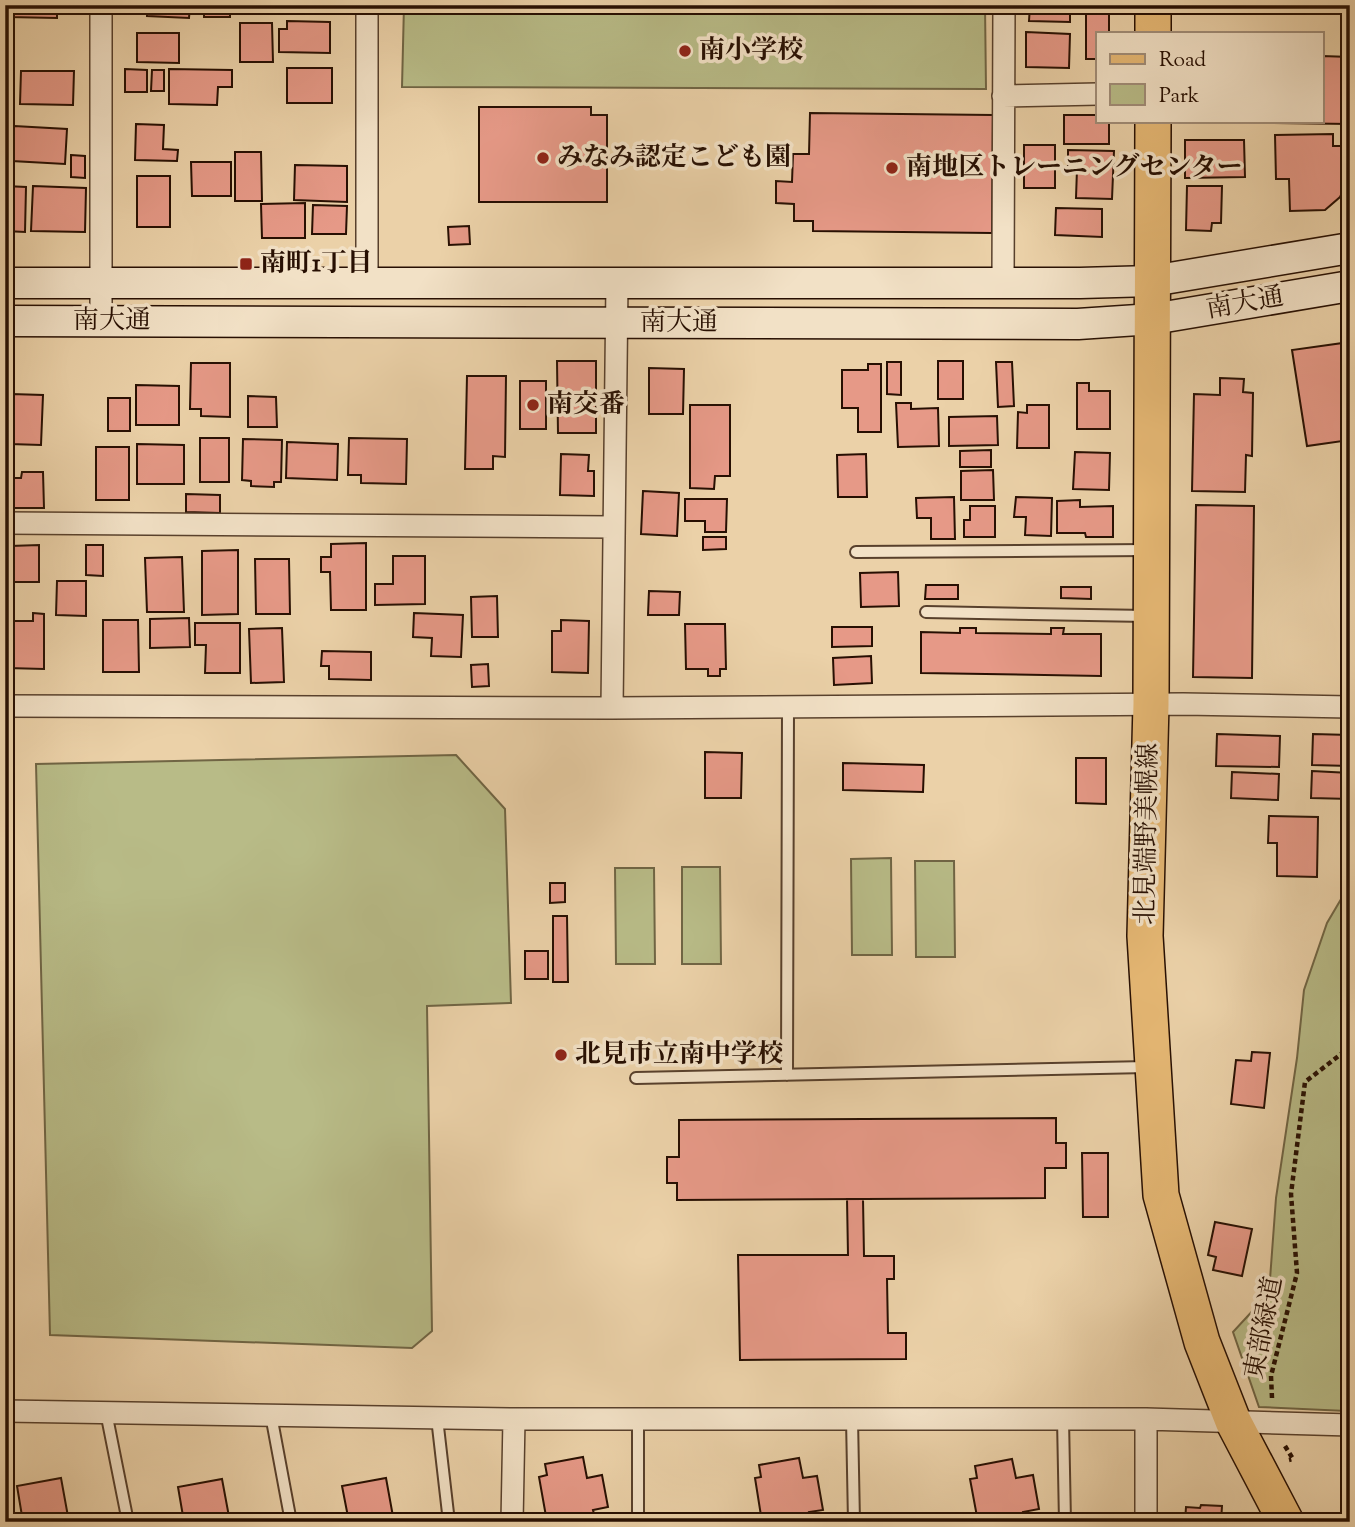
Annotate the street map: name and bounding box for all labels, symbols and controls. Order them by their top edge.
legend [1096,32,1324,122]
place label: 南小学校 [699,33,803,70]
marker: 南小学校 [677,43,693,59]
text: Road [1159,46,1206,76]
text: Park [1159,82,1200,112]
place label: みなみ認定こども園 [557,140,791,177]
marker: みなみ認定こども園 [535,150,551,166]
place label: 南地区トレーニングセンター [906,150,1242,187]
marker: 南地区トレーニングセンター [884,160,900,176]
place label: 南町1丁目 [260,246,373,283]
marker: 南町1丁目 [238,256,254,272]
street label: 南大通 [1203,279,1287,329]
street label: 南大通 [73,303,151,340]
street label: 南大通 [640,305,718,342]
place label: 南交番 [547,387,625,424]
marker: 南交番 [525,397,541,413]
street label: 北見端野美幌線 [1128,743,1168,925]
place label: 北見市立南中学校 [575,1037,783,1074]
marker: 北見市立南中学校 [553,1047,569,1063]
street label: 東部緑道 [1237,1273,1293,1383]

